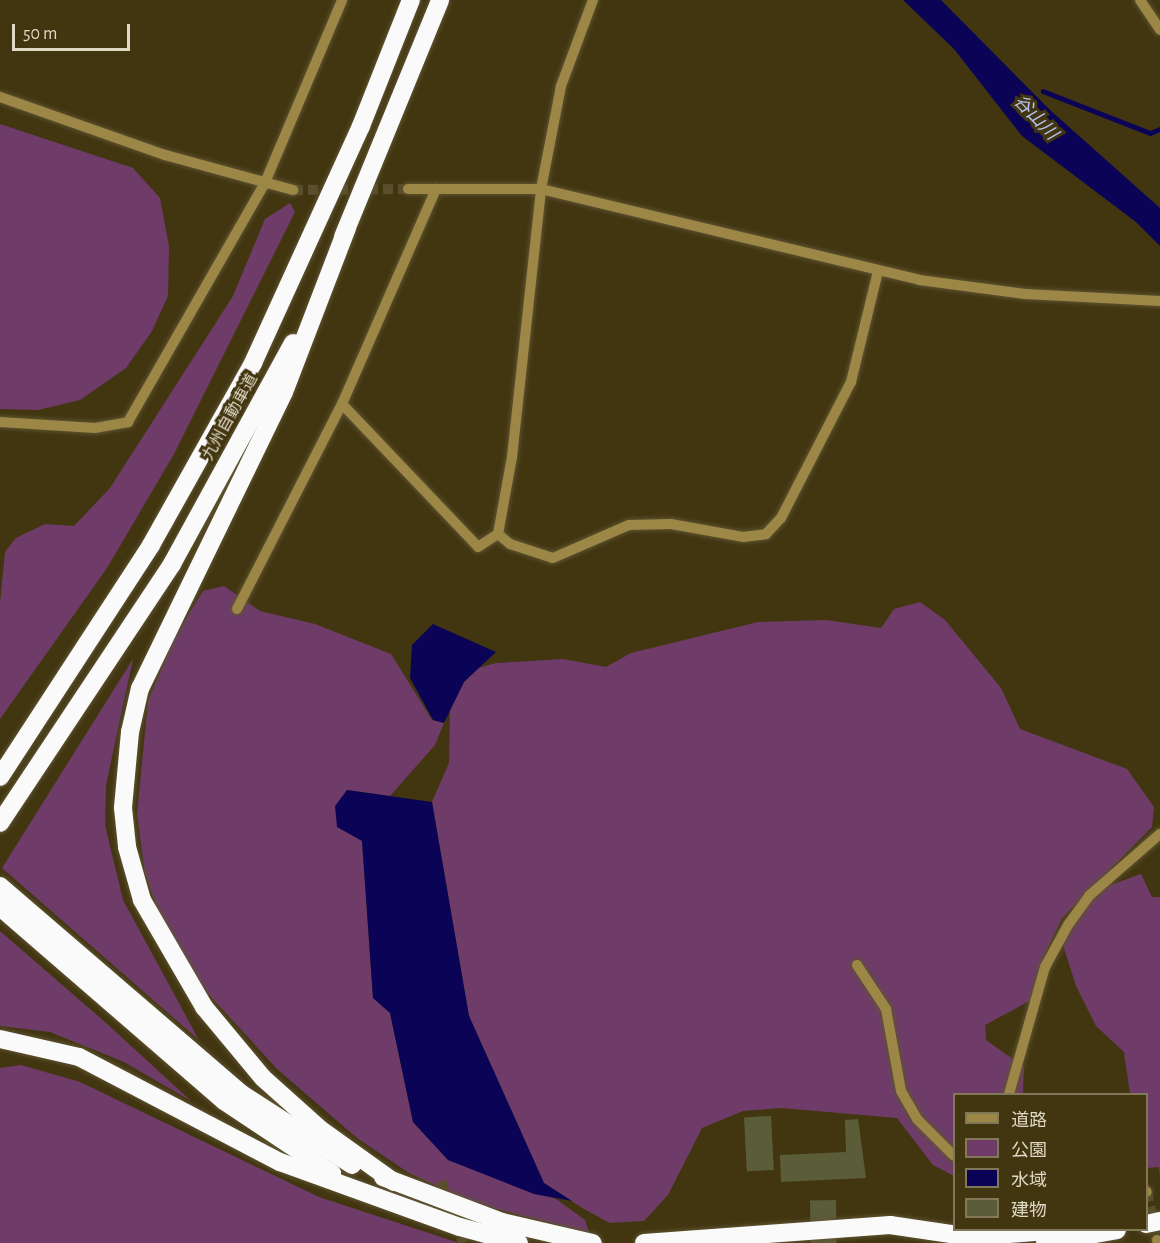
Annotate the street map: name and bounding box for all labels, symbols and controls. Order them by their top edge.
scale bar [15,12,134,50]
text: 50 m [23,25,57,43]
water label: 谷山川 [1008,91,1062,145]
street label: 九州自動車道 [198,370,262,464]
legend [953,1093,1148,1231]
text: 道路 [1011,1112,1047,1130]
text: 公園 [1011,1142,1047,1160]
text: 水域 [1011,1172,1047,1190]
text: 建物 [1011,1202,1047,1220]

